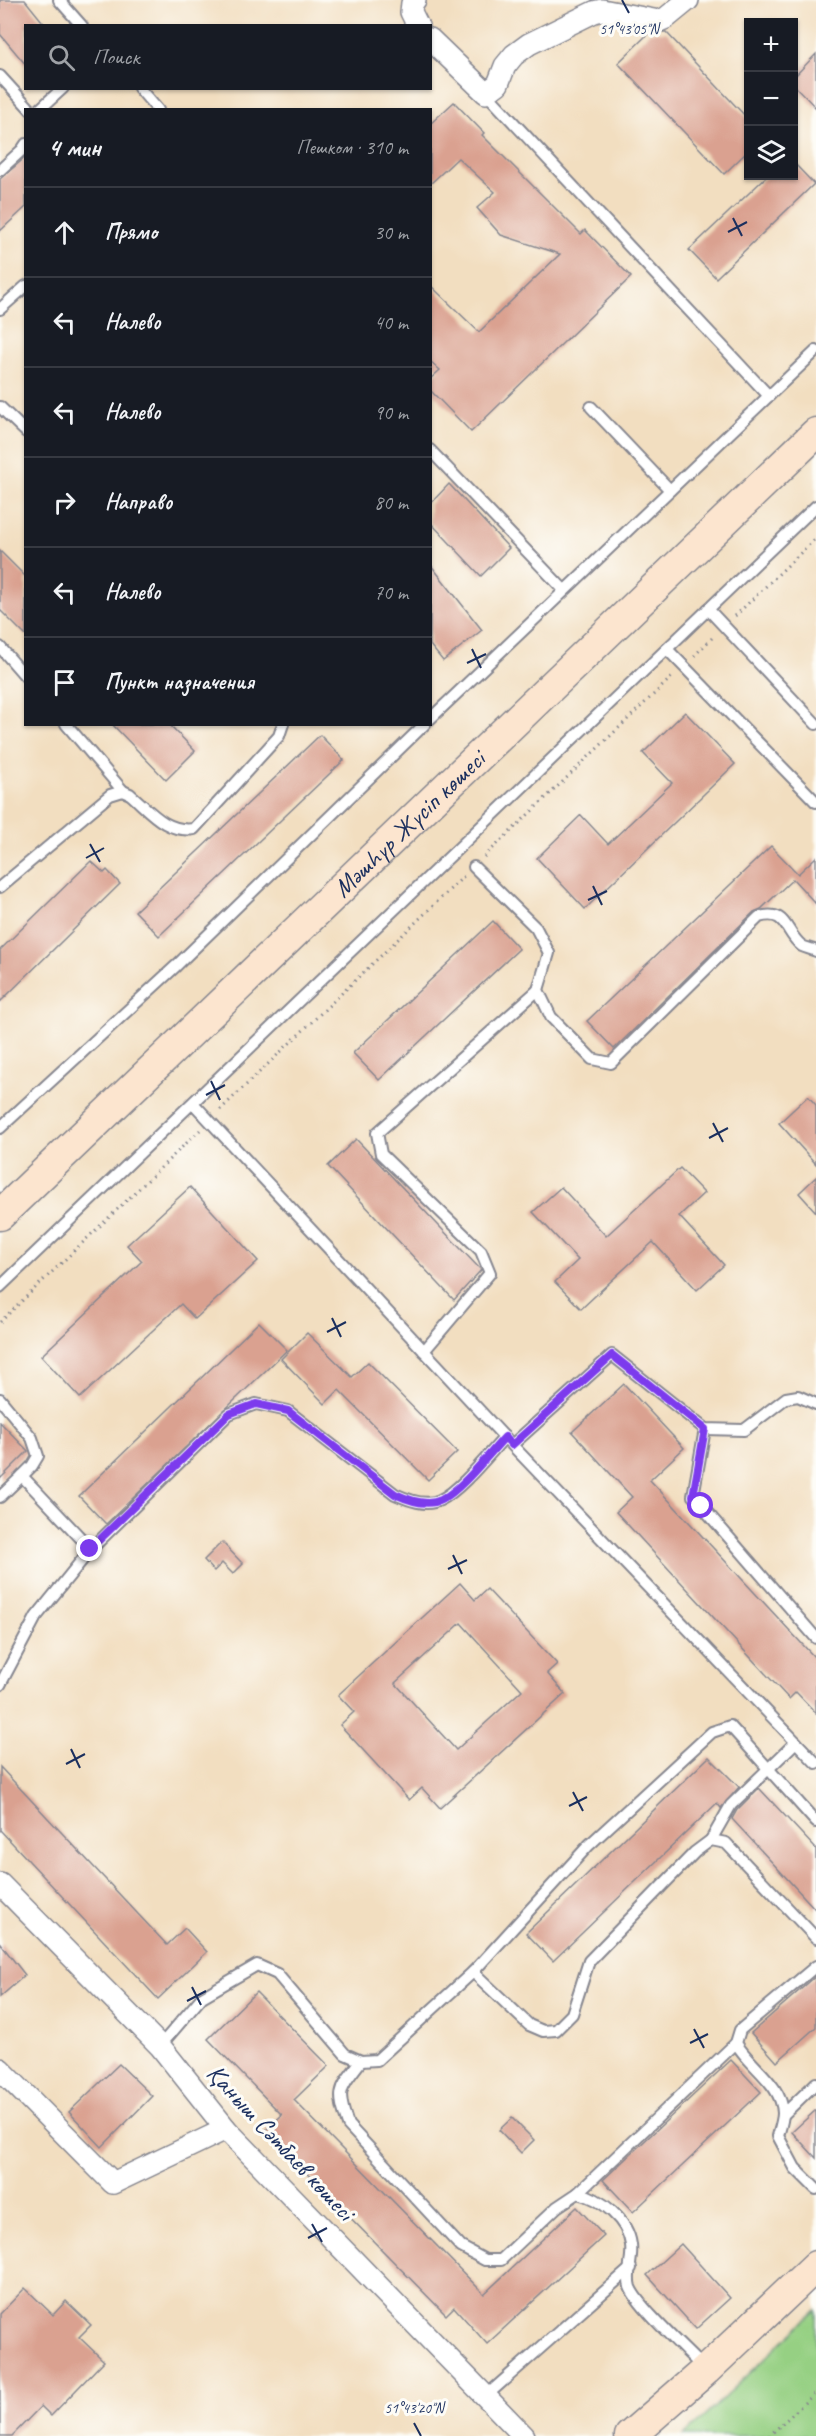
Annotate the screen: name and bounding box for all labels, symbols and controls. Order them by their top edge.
map controls [744,18,798,180]
button: + [744,18,798,72]
text: 51°43'05"N [599,20,662,39]
search box [24,24,432,90]
icon: search [45,41,78,74]
text: Поиск [93,43,139,71]
button: − [744,72,798,126]
button: layers [744,126,798,180]
text: 4 мин [48,131,101,164]
text: Пешком · 310 m [296,135,408,160]
icon: ahead [48,216,81,249]
text: Прямо [105,218,157,246]
text: 30 m [374,220,408,245]
icon: left [48,306,81,339]
text: Налево [105,308,161,336]
text: 40 m [374,310,408,335]
icon: left [48,396,81,429]
text: Налево [105,398,161,426]
text: 90 m [374,400,408,425]
icon: right [48,486,81,519]
text: Направо [105,488,172,516]
text: 80 m [374,490,408,515]
icon: left [48,576,81,609]
text: Налево [105,578,161,606]
text: 70 m [374,580,408,605]
icon: arrive [48,666,81,699]
text: Пункт назначения [105,668,254,696]
street label: Мәшһүр Жүсіп көшесі [326,741,494,904]
route start [687,1492,713,1518]
route end [76,1535,102,1561]
street label: Қаныш Сәтбаев көшесі [200,2057,364,2230]
text: 51°43'20"N [384,2399,447,2418]

